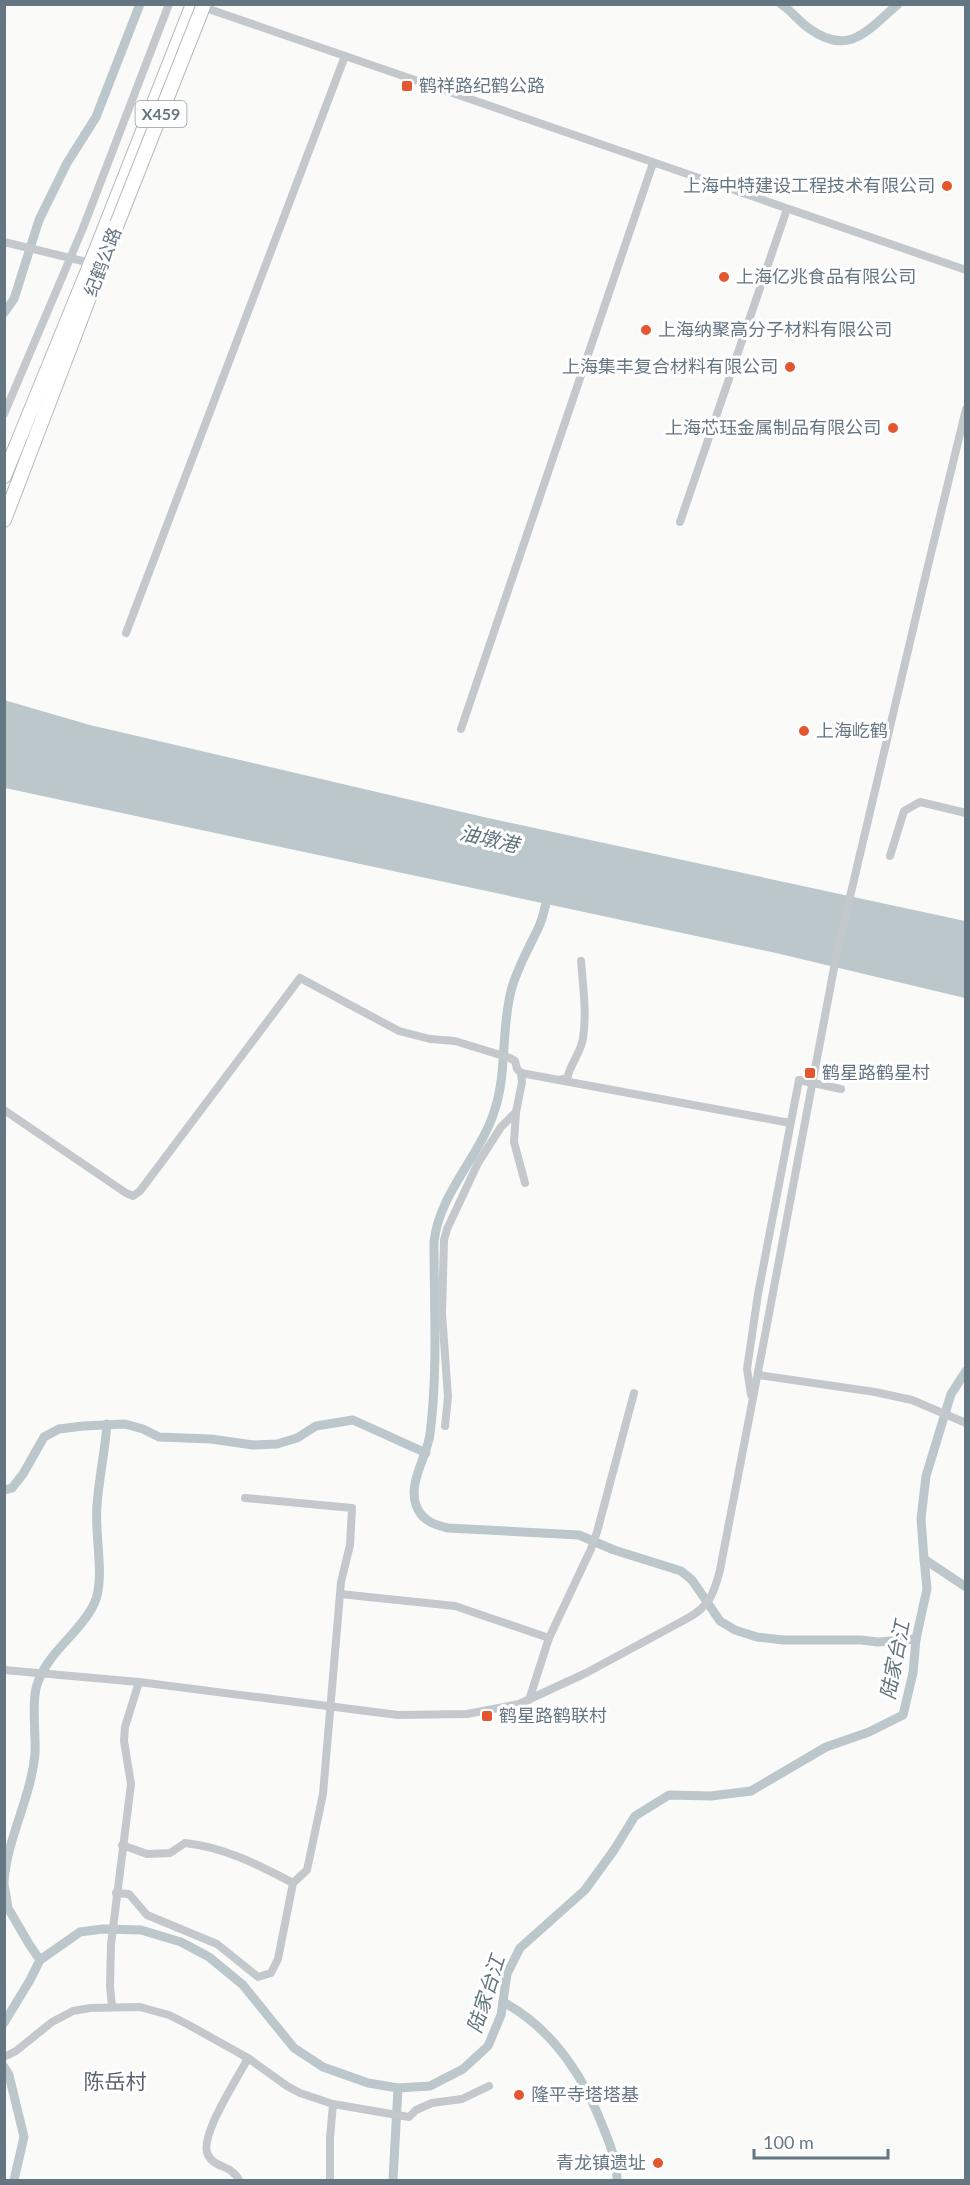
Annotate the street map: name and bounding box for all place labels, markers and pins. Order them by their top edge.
place label: 鹤祥路纪鹤公路 [419,74,545,96]
marker: 鹤祥路纪鹤公路 [400,79,414,93]
place label: 上海中特建设工程技术有限公司 [683,174,935,196]
marker: 上海中特建设工程技术有限公司 [940,179,954,193]
place label: 上海亿兆食品有限公司 [736,265,916,287]
marker: 上海亿兆食品有限公司 [717,270,731,284]
place label: 上海纳聚高分子材料有限公司 [658,318,892,340]
marker: 上海纳聚高分子材料有限公司 [639,323,653,337]
place label: 上海集丰复合材料有限公司 [562,355,778,377]
marker: 上海集丰复合材料有限公司 [783,360,797,374]
place label: 上海芯珏金属制品有限公司 [665,416,881,438]
marker: 上海芯珏金属制品有限公司 [886,421,900,435]
place label: 上海屹鹤 [816,719,888,741]
marker: 上海屹鹤 [797,724,811,738]
place label: 鹤星路鹤星村 [822,1061,930,1083]
marker: 鹤星路鹤星村 [803,1066,817,1080]
place label: 鹤星路鹤联村 [499,1704,607,1726]
marker: 鹤星路鹤联村 [480,1709,494,1723]
place label: 隆平寺塔塔基 [531,2083,639,2105]
marker: 隆平寺塔塔基 [512,2088,526,2102]
place label: 青龙镇遗址 [556,2151,646,2173]
marker: 青龙镇遗址 [651,2156,665,2170]

